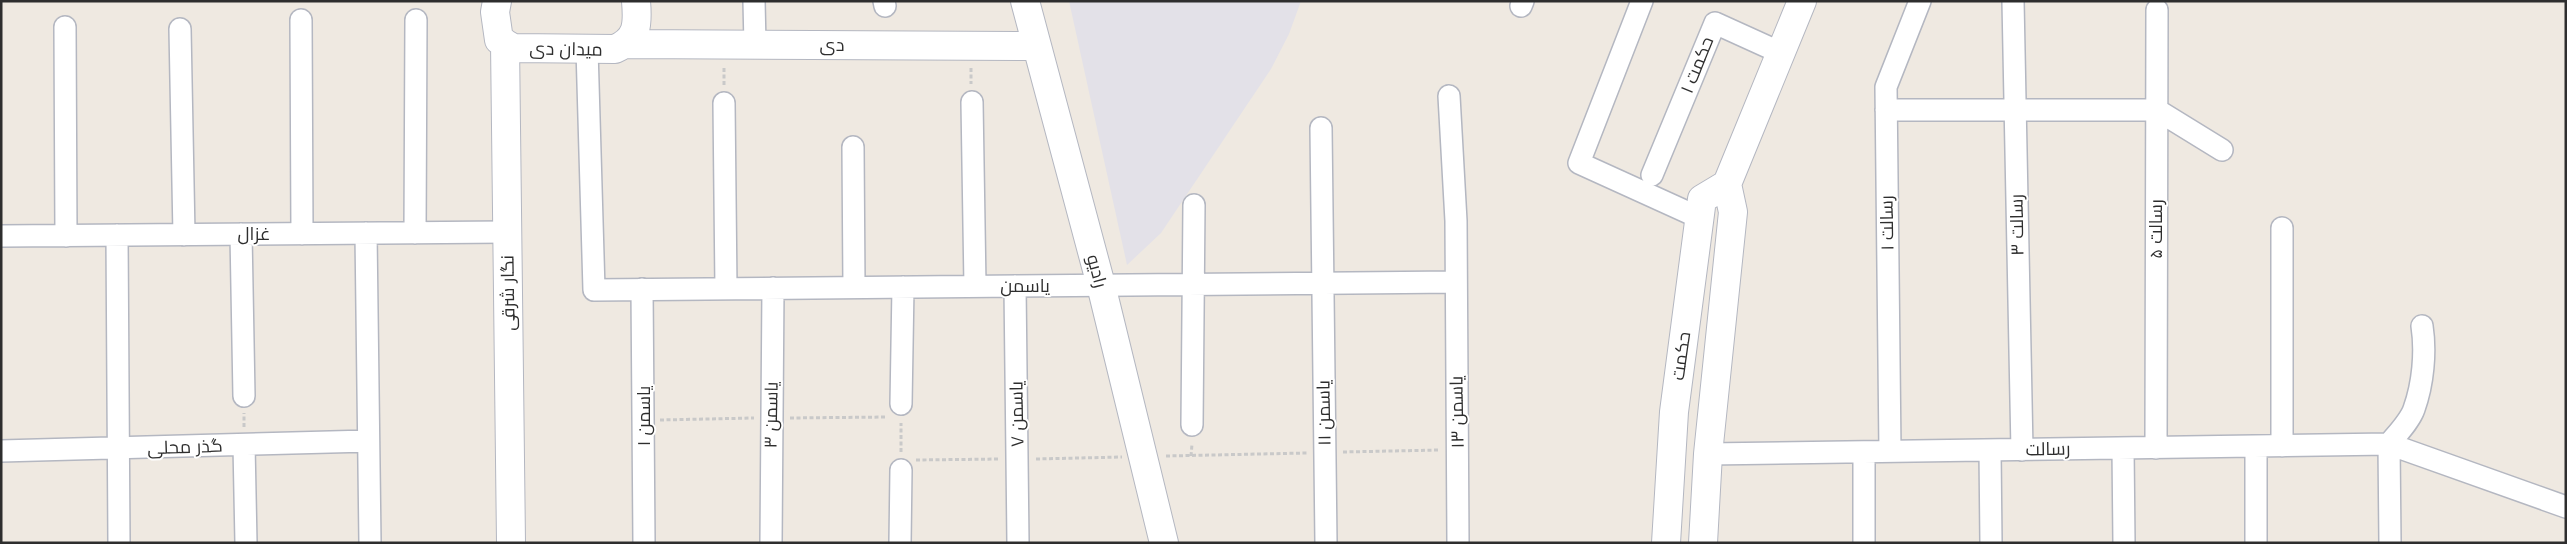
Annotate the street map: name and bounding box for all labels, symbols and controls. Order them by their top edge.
street label: حکمت ۱ [1676,33,1717,96]
street label: دی [820,34,844,56]
street label: میدان دی [529,37,603,61]
street label: رسالت ۳ [2005,194,2029,256]
street label: رسالت ۱ [1876,195,1898,251]
street label: رسالت ۵ [2145,199,2167,259]
street label: غزال [238,223,270,245]
street label: رادیو [1082,252,1112,290]
street label: نگار شرقی [496,255,520,331]
street label: یاسمن [1000,275,1050,297]
street label: حکمت [1667,330,1694,382]
street label: یاسمن ۱۳ [1445,375,1469,448]
street label: یاسمن ۱۱ [1312,380,1336,446]
street label: یاسمن ۳ [759,381,783,449]
street label: یاسمن ۷ [1005,381,1029,447]
street label: یاسمن ۱ [633,386,655,446]
street label: گذر محلی [147,435,223,459]
street label: رسالت [2026,438,2070,460]

